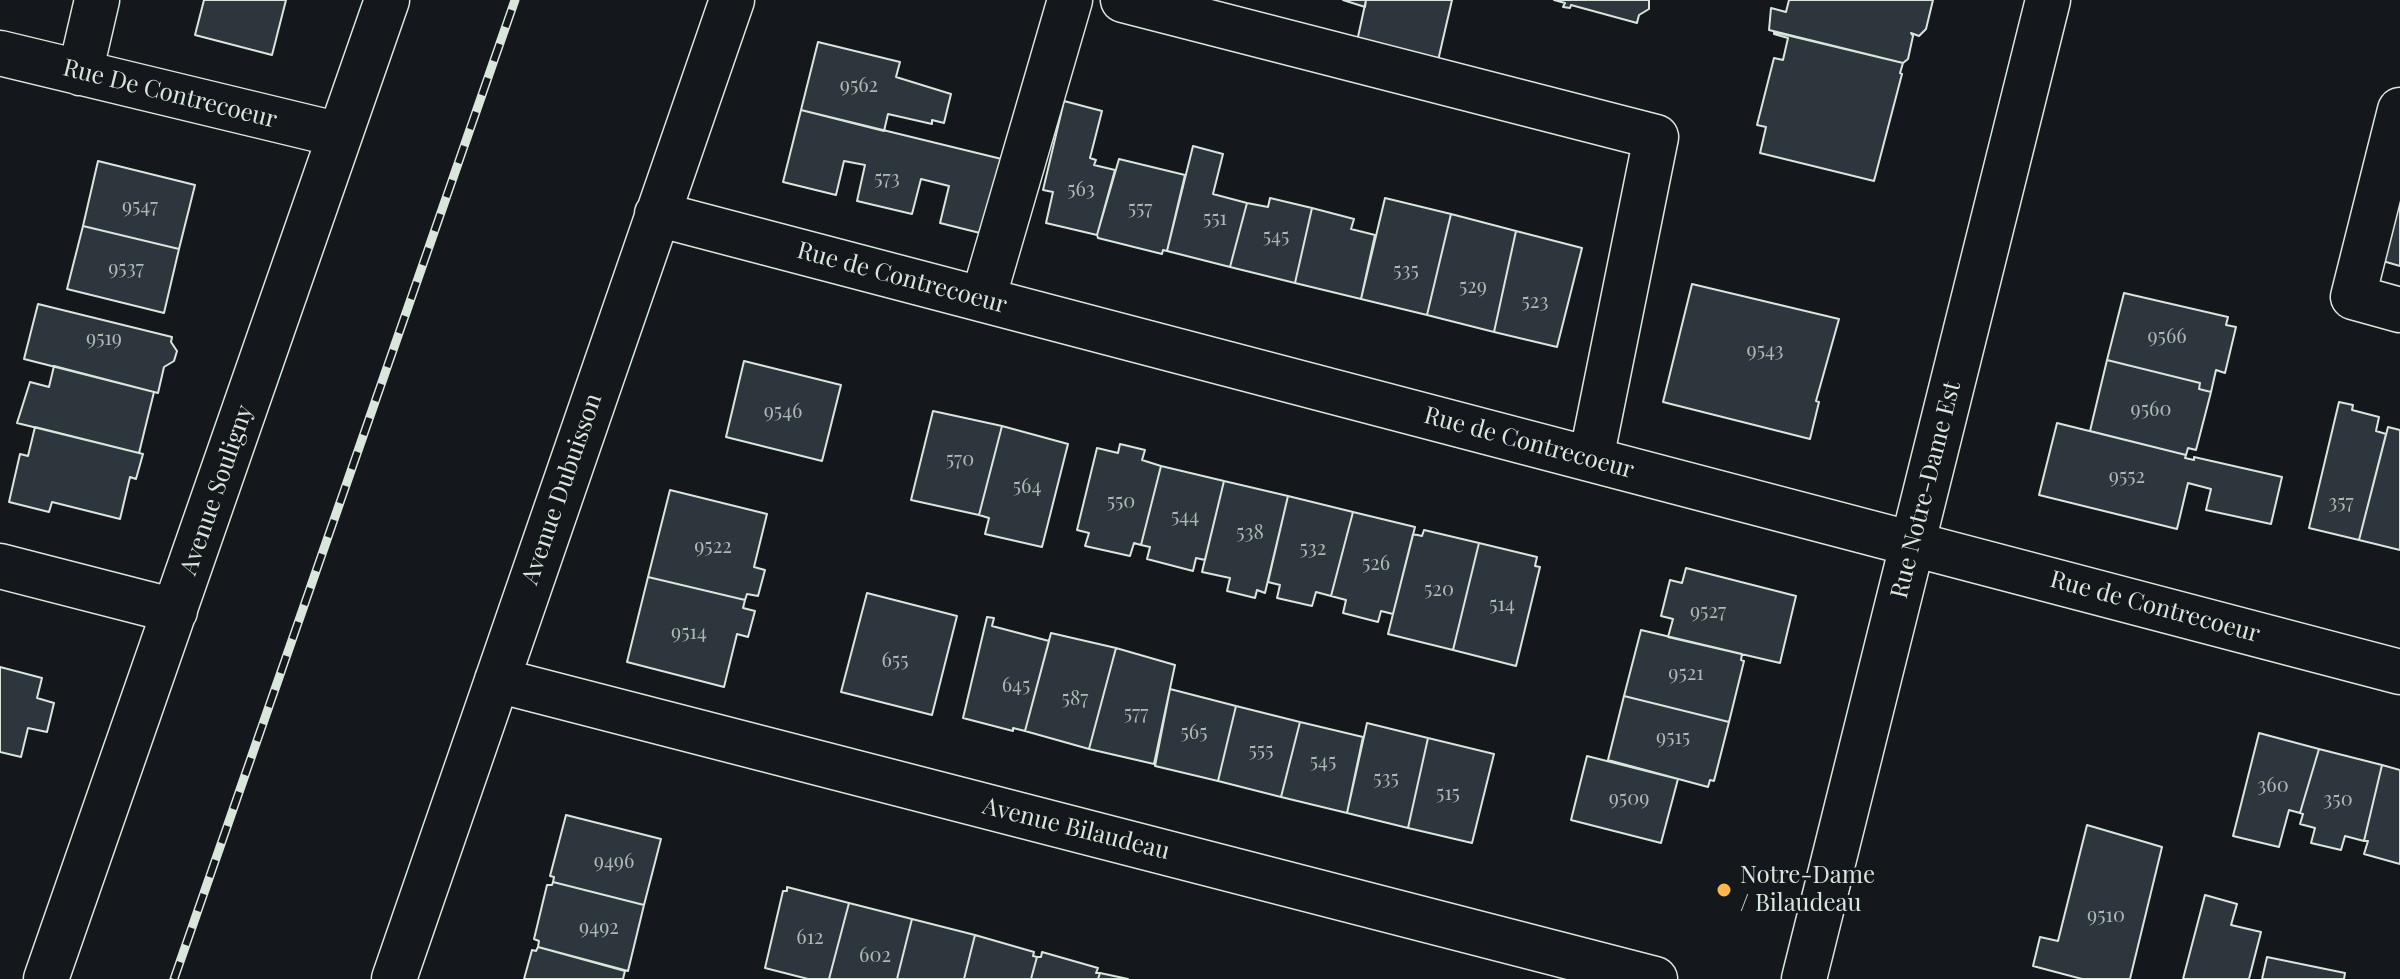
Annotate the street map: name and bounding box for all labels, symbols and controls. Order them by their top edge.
street label: Rue De Contrecoeur [60,53,280,135]
house number: 9562 [840,74,878,98]
house number: 573 [874,167,900,191]
house number: 563 [1067,178,1095,202]
house number: 9547 [122,195,158,219]
house number: 557 [1128,197,1152,221]
house number: 551 [1203,207,1227,231]
house number: 545 [1263,225,1289,249]
street label: Rue de Contrecoeur [794,236,1010,320]
house number: 9537 [108,257,144,281]
house number: 535 [1393,259,1419,283]
house number: 529 [1459,275,1487,299]
house number: 523 [1522,290,1548,314]
house number: 9566 [2147,325,2187,349]
house number: 9519 [86,327,122,351]
house number: 9543 [1746,339,1784,363]
street label: Rue Notre-Dame Est [1885,379,1967,601]
street label: Avenue Dubuisson [516,390,608,588]
house number: 9560 [2131,398,2171,422]
house number: 9546 [764,400,802,424]
street label: Avenue Souligny [174,401,260,579]
street label: Rue de Contrecoeur [1421,401,1637,485]
house number: 570 [946,448,974,472]
house number: 9552 [2109,465,2145,489]
house number: 564 [1013,475,1041,499]
house number: 550 [1107,490,1135,514]
house number: 357 [2328,491,2354,515]
house number: 544 [1171,505,1199,529]
house number: 538 [1236,521,1264,545]
house number: 9522 [694,535,732,559]
house number: 532 [1300,537,1326,561]
house number: 526 [1362,552,1390,576]
street label: Rue de Contrecoeur [2047,565,2263,649]
house number: 520 [1424,578,1454,602]
house number: 514 [1489,593,1515,617]
house number: 9527 [1690,600,1726,624]
house number: 9514 [671,621,707,645]
house number: 655 [882,649,908,673]
house number: 9521 [1668,662,1704,686]
house number: 645 [1002,674,1030,698]
house number: 587 [1062,687,1088,711]
house number: 577 [1124,702,1148,726]
house number: 565 [1181,721,1207,745]
house number: 9515 [1656,726,1690,750]
house number: 555 [1249,739,1273,763]
house number: 545 [1310,750,1336,774]
house number: 535 [1373,767,1399,791]
house number: 360 [2257,774,2289,798]
house number: 515 [1436,782,1460,806]
house number: 9509 [1609,787,1649,811]
house number: 350 [2323,788,2353,812]
street label: Avenue Bilaudeau [979,792,1173,866]
house number: 9496 [594,850,634,874]
place label: Notre-Dame / Bilaudeau [1740,862,1875,918]
marker: Notre-Dame / Bilaudeau [1715,881,1733,899]
house number: 9510 [2087,904,2125,928]
house number: 9492 [579,916,619,940]
house number: 612 [796,926,824,950]
house number: 602 [859,944,891,968]

